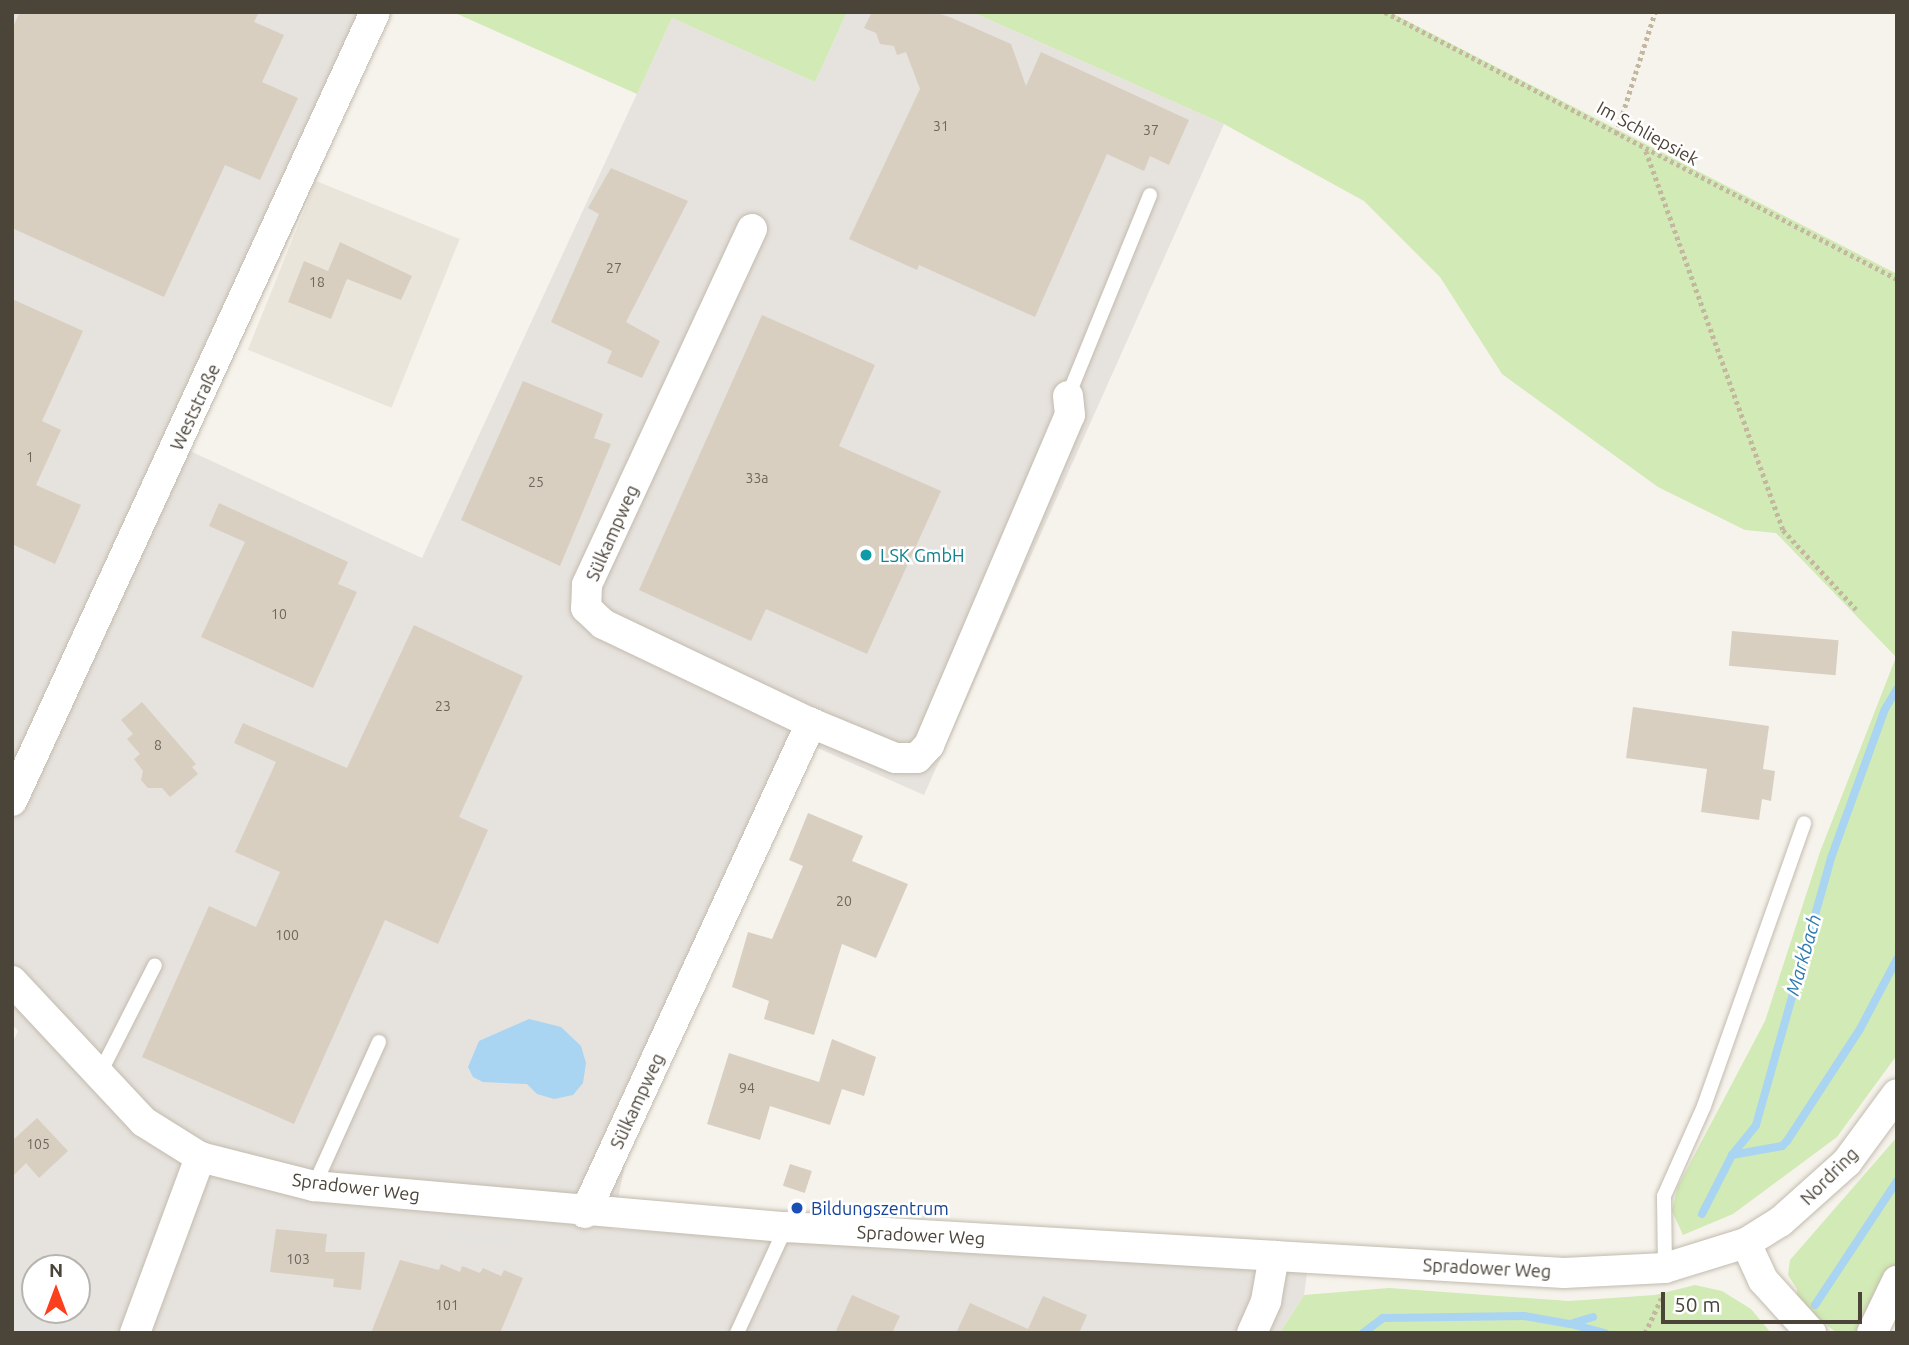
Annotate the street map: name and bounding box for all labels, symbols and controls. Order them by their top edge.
street label: Im Schliepsiek [1593,96,1703,170]
house number: 31 [933,118,949,134]
house number: 37 [1143,122,1159,138]
house number: 27 [606,260,622,276]
house number: 18 [309,274,325,290]
street label: Weststraße [166,360,224,454]
house number: 1 [26,449,34,465]
house number: 33a [746,470,768,486]
house number: 25 [528,474,544,490]
street label: Sülkampweg [581,482,643,584]
place label: LSK GmbH [880,544,964,566]
marker: LSK GmbH [858,547,874,563]
house number: 10 [271,606,287,622]
house number: 23 [435,698,451,714]
house number: 8 [154,737,162,753]
house number: 20 [836,893,852,909]
water label: Markbach [1782,912,1826,998]
house number: 100 [275,927,299,943]
street label: Sülkampweg [605,1050,669,1152]
house number: 94 [739,1080,755,1096]
house number: 105 [26,1136,50,1152]
street label: Nordring [1796,1143,1862,1209]
street label: Spradower Weg [291,1168,421,1206]
place label: Bildungszentrum [811,1197,949,1219]
marker: Bildungszentrum [789,1200,805,1216]
street label: Spradower Weg [856,1221,986,1249]
house number: 103 [286,1251,310,1267]
north arrow [21,1254,91,1324]
street label: Spradower Weg [1422,1254,1552,1282]
text: N [49,1259,63,1281]
scale bar [1664,1278,1865,1322]
text: 50 m [1674,1292,1721,1316]
house number: 101 [435,1297,459,1313]

